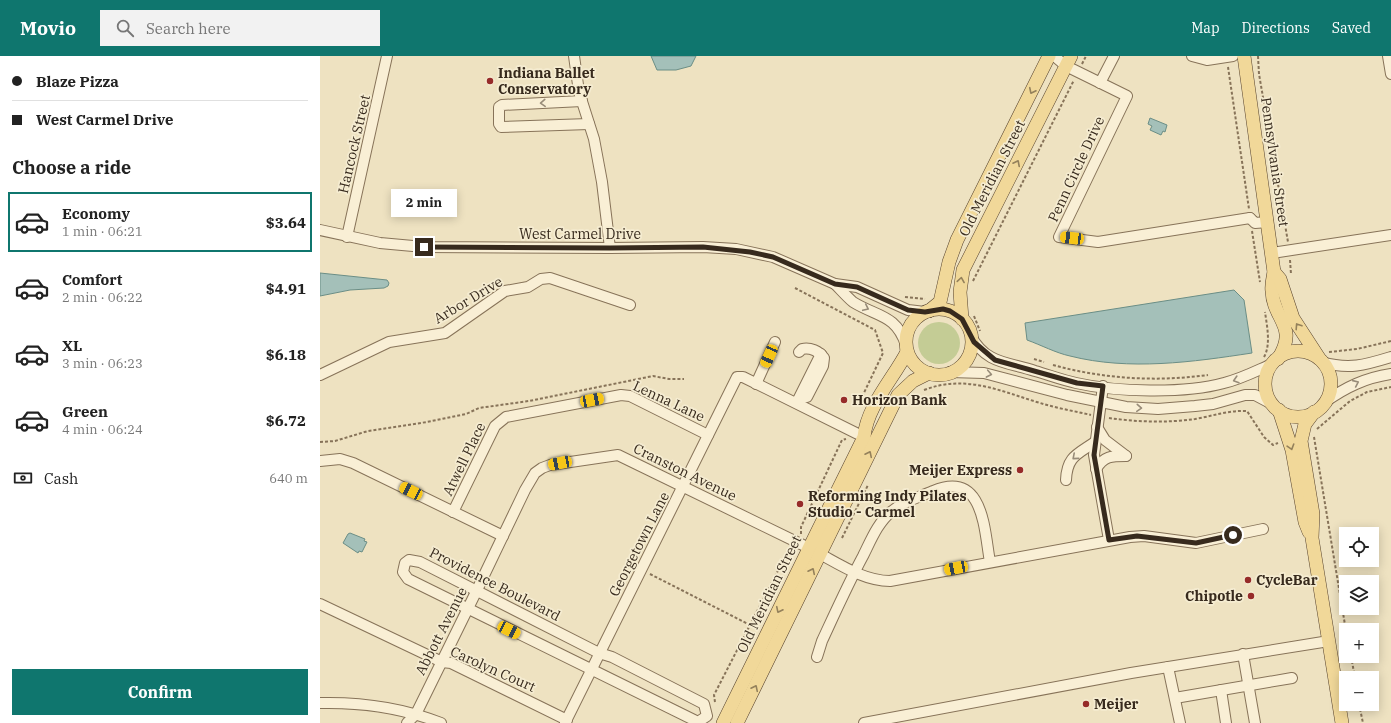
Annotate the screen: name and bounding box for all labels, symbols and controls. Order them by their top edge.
search box [100,10,380,46]
text: Movio [20,16,76,40]
icon: search [114,17,136,39]
text: Search here [146,19,230,38]
text: Map [1191,19,1220,37]
text: Directions [1242,19,1310,37]
text: Saved [1332,19,1371,37]
place label: Indiana Ballet Conservatory [498,64,595,98]
text: Blaze Pizza [36,72,119,91]
marker: Indiana Ballet Conservatory [485,76,495,86]
one-way arrow [1029,87,1037,94]
street label: Hancock Street [334,93,374,195]
street label: Pennsylvania Street [1257,96,1293,228]
one-way arrow [540,98,546,107]
text: West Carmel Drive [36,110,174,129]
street label: Penn Circle Drive [1044,113,1108,225]
street label: Old Meridian Street [955,117,1029,239]
text: Choose a ride [12,156,131,179]
one-way arrow [1013,160,1020,167]
callout: 2 min [391,189,457,217]
text: 2 min [406,194,442,211]
icon: car [14,204,50,240]
text: Economy [62,204,130,223]
text: $3.64 [266,213,306,232]
text: 1 min · 06:21 [62,223,143,240]
street label: West Carmel Drive [519,225,641,243]
car [1059,231,1085,245]
route end [415,238,433,256]
icon: car [14,270,50,306]
text: Comfort [62,270,122,289]
street label: Arbor Drive [430,272,506,328]
one-way arrow [956,277,965,283]
text: $4.91 [266,279,306,298]
text: 2 min · 06:22 [62,289,143,306]
one-way arrow [861,303,869,311]
one-way arrow [1295,323,1302,330]
icon: car [14,336,50,372]
text: XL [62,336,82,355]
car [759,343,779,369]
text: $6.18 [266,345,306,364]
text: 3 min · 06:23 [62,355,143,372]
one-way arrow [986,369,992,378]
one-way arrow [1233,375,1240,384]
street label: Lenna Lane [630,377,708,425]
one-way arrow [1352,380,1359,388]
place label: Horizon Bank [852,391,947,409]
car [579,392,605,408]
marker: Horizon Bank [839,395,849,405]
icon: car [14,402,50,438]
text: Green [62,402,108,421]
one-way arrow [1136,404,1142,412]
text: $6.72 [266,411,306,430]
street label: Atwell Place [438,419,490,499]
text: 4 min · 06:24 [62,421,143,438]
street label: Cranston Avenue [630,439,740,505]
one-way arrow [1286,444,1295,451]
one-way arrow [864,451,872,459]
one-way arrow [1072,453,1079,460]
car [547,455,573,471]
place label: Meijer Express [909,461,1012,479]
marker: Meijer Express [1015,465,1025,475]
icon: cash [12,467,34,489]
text: Cash [44,469,78,488]
text: 640 m [269,470,308,487]
car [398,480,424,502]
place label: Reforming Indy Pilates Studio - Carmel [808,487,967,521]
street label: Georgetown Lane [605,489,673,599]
marker: Reforming Indy Pilates Studio - Carmel [795,499,805,509]
route start [1224,526,1242,544]
map controls [1339,527,1379,711]
button: locate [1339,527,1379,567]
street label: Old Meridian Street [733,532,805,656]
street label: Providence Boulevard [427,543,564,625]
car [943,560,969,576]
one-way arrow [807,568,815,575]
place label: CycleBar [1256,571,1318,589]
marker: CycleBar [1243,575,1253,585]
button: layers [1339,575,1379,615]
street label: Abbott Avenue [411,584,471,678]
place label: Chipotle [1185,587,1243,605]
marker: Chipotle [1246,591,1256,601]
one-way arrow [776,606,784,613]
car [496,619,522,641]
button: + [1339,623,1379,663]
street label: Carolyn Court [448,642,538,696]
button: Confirm [12,669,308,715]
button: − [1339,671,1379,711]
one-way arrow [750,685,757,692]
place label: Meijer [1094,695,1139,713]
marker: Meijer [1081,699,1091,709]

